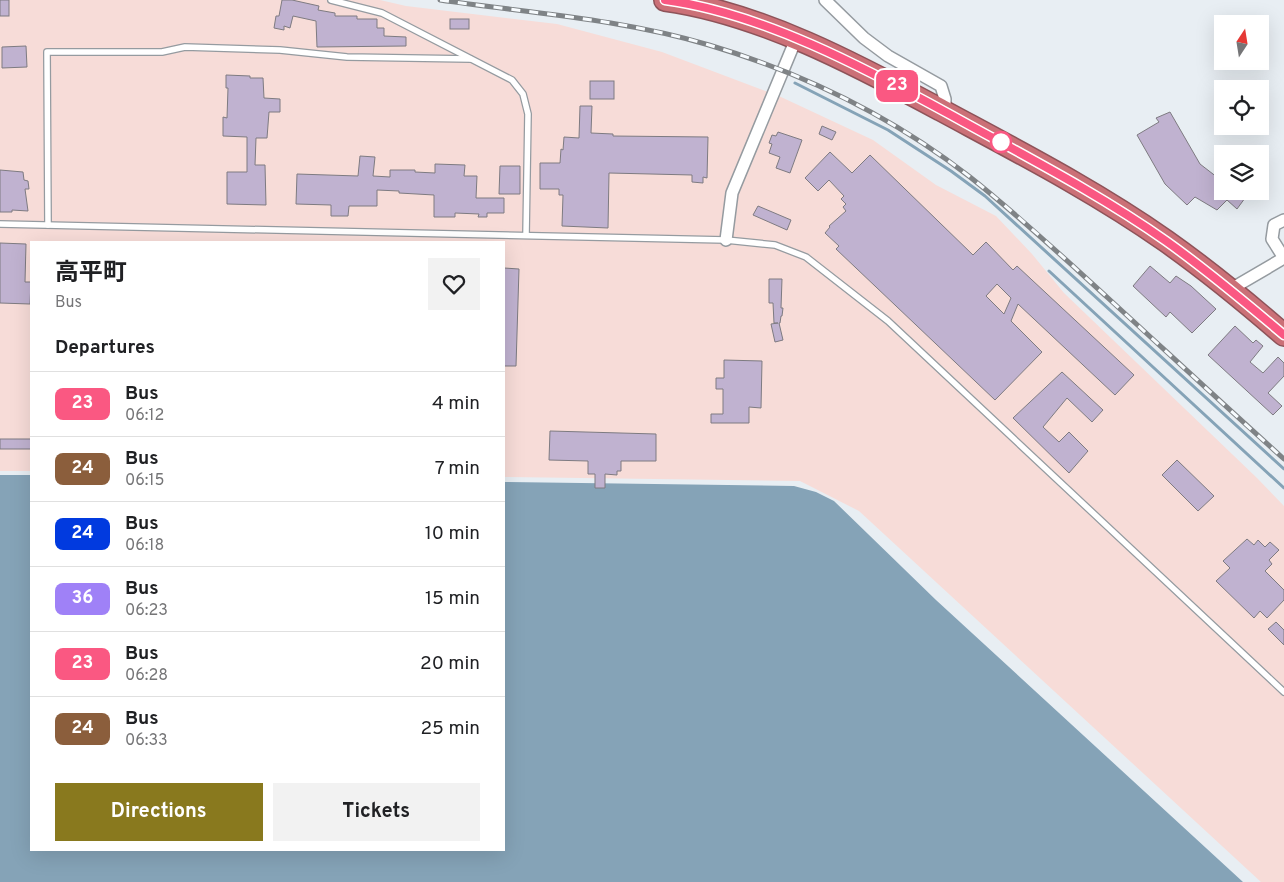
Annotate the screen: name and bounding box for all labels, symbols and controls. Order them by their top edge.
north arrow [1214,15,1269,70]
map controls [1214,15,1269,200]
line badge: 23 [874,70,920,102]
text: 23 [886,74,908,97]
button: locate [1214,80,1269,135]
unlabelled marker [990,131,1012,153]
button: layers [1214,145,1269,200]
button: heart [428,258,480,310]
text: 高平町 [55,259,127,289]
text: Bus [55,293,82,313]
text: Departures [55,336,155,360]
text: Bus [125,382,159,406]
text: 23 [72,392,93,415]
text: 4 min [432,392,480,416]
text: 06:12 [125,406,164,426]
text: Bus [125,447,159,471]
text: 24 [71,457,94,480]
text: 7 min [435,457,480,481]
text: 06:15 [125,471,164,491]
text: Bus [125,512,159,536]
text: 24 [71,522,94,545]
text: 10 min [425,522,480,546]
text: 06:18 [125,536,164,556]
text: Bus [125,577,159,601]
text: 36 [72,587,93,610]
text: 15 min [425,587,480,611]
text: 06:23 [125,601,168,621]
text: Bus [125,642,159,666]
text: 23 [72,652,93,675]
text: 20 min [420,652,480,676]
text: 06:28 [125,666,168,686]
text: Bus [125,707,159,731]
text: 24 [71,717,94,740]
text: 25 min [420,717,480,741]
text: 06:33 [125,731,168,751]
button: Directions [55,783,263,841]
button: Tickets [273,783,480,841]

